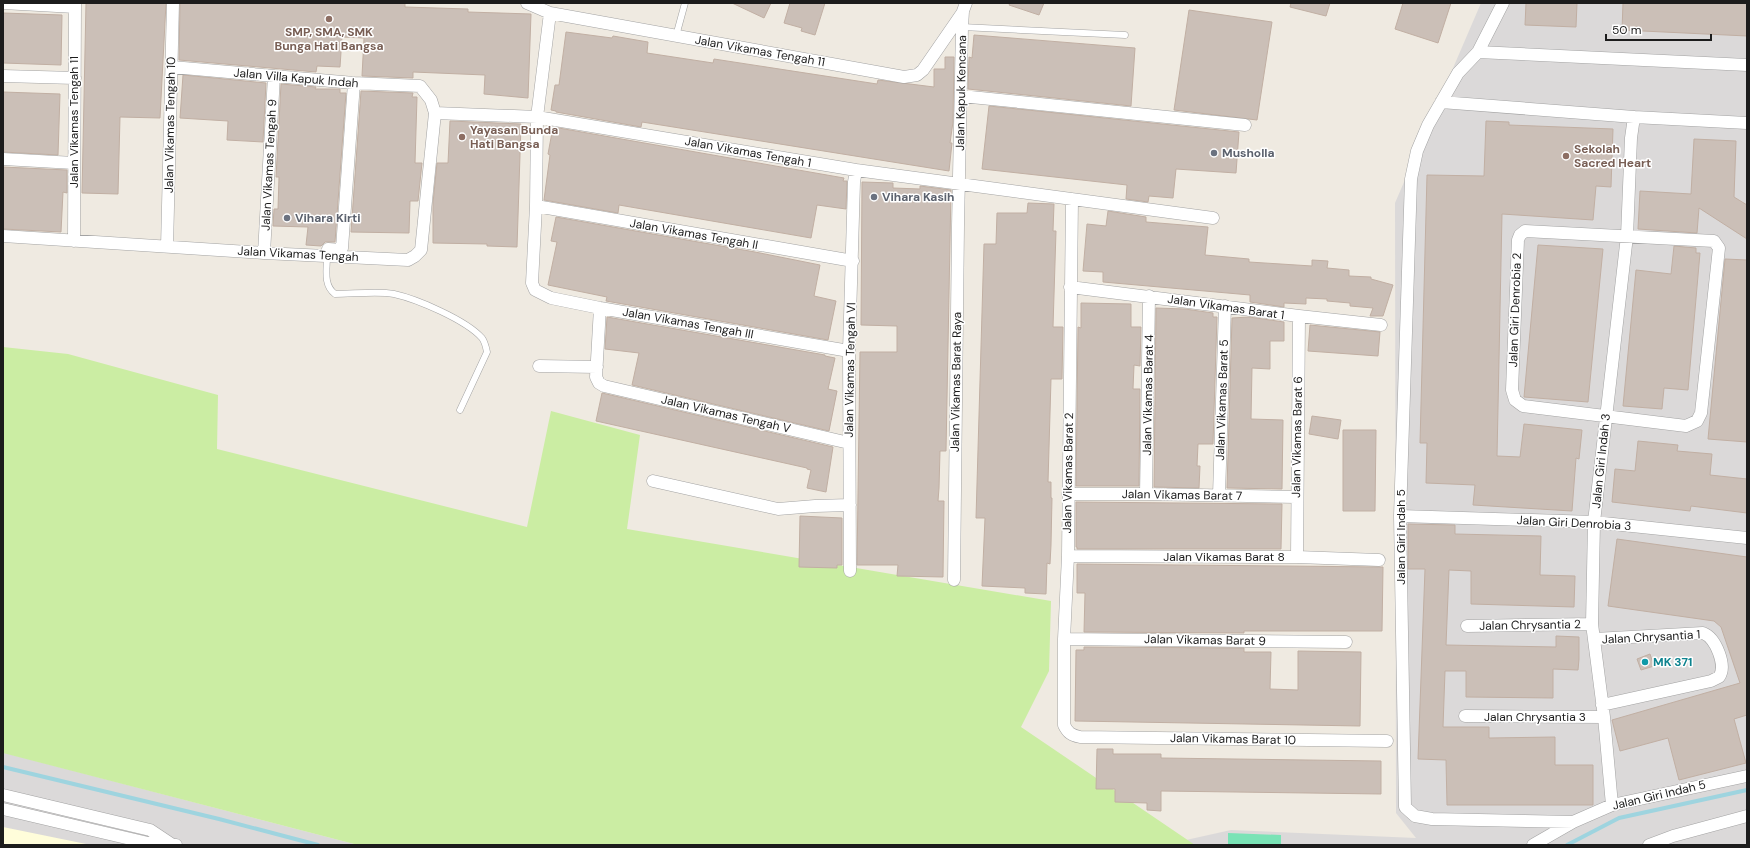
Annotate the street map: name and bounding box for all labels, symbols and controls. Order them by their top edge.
marker: SMP, SMA, SMK Bunga Hati Bangsa [324,14,334,24]
scale bar [1606,16,1711,42]
text: 50 m [1612,22,1641,38]
place label: SMP, SMA, SMK Bunga Hati Bangsa [275,24,383,54]
street label: Jalan Vikamas Tengah 11 [694,32,826,70]
street label: Jalan Kapuk Kencana [952,35,970,151]
street label: Jalan Vikamas Tengah 11 [66,56,82,188]
street label: Jalan Vikamas Tengah 10 [161,57,179,193]
street label: Jalan Villa Kapuk Indah [233,65,359,91]
street label: Jalan Vikamas Tengah 9 [258,99,280,231]
place label: Yayasan Bunda Hati Bangsa [470,122,558,152]
marker: Yayasan Bunda Hati Bangsa [457,132,467,142]
street label: Jalan Vikamas Tengah 1 [684,133,812,171]
place label: Sekolah Sacred Heart [1574,141,1651,171]
place label: Musholla [1222,145,1275,161]
marker: Musholla [1209,148,1219,158]
marker: Sekolah Sacred Heart [1561,151,1571,161]
place label: Vihara Kasih [882,189,955,205]
marker: Vihara Kasih [869,192,879,202]
place label: Vihara Kirti [295,210,361,226]
marker: Vihara Kirti [282,213,292,223]
street label: Jalan Vikamas Tengah II [629,215,759,253]
street label: Jalan Vikamas Tengah [237,243,359,265]
street label: Jalan Giri Denrobia 2 [1505,252,1525,368]
street label: Jalan Vikamas Barat 1 [1167,291,1285,323]
street label: Jalan Vikamas Tengah VI [841,302,859,438]
street label: Jalan Vikamas Tengah III [621,304,755,342]
street label: Jalan Vikamas Barat Raya [947,312,965,452]
street label: Jalan Vikamas Barat 4 [1139,334,1157,456]
street label: Jalan Vikamas Barat 5 [1212,339,1232,461]
street label: Jalan Vikamas Barat 6 [1288,376,1306,498]
street label: Jalan Vikamas Tengah V [660,391,792,437]
street label: Jalan Vikamas Barat 2 [1059,412,1077,534]
street label: Jalan Giri Indah 3 [1588,413,1614,509]
street label: Jalan Vikamas Barat 7 [1122,486,1242,504]
street label: Jalan Giri Indah 5 [1393,489,1409,585]
street label: Jalan Giri Denrobia 3 [1516,512,1632,534]
street label: Jalan Vikamas Barat 8 [1163,549,1285,565]
street label: Jalan Chrysantia 2 [1479,616,1581,634]
street label: Jalan Chrysantia 1 [1601,626,1701,648]
street label: Jalan Vikamas Barat 9 [1144,631,1266,649]
place label: MK 371 [1653,654,1692,670]
marker: MK 371 [1640,657,1650,667]
street label: Jalan Chrysantia 3 [1484,709,1586,725]
street label: Jalan Vikamas Barat 10 [1170,730,1296,748]
street label: Jalan Giri Indah 5 [1611,776,1707,814]

